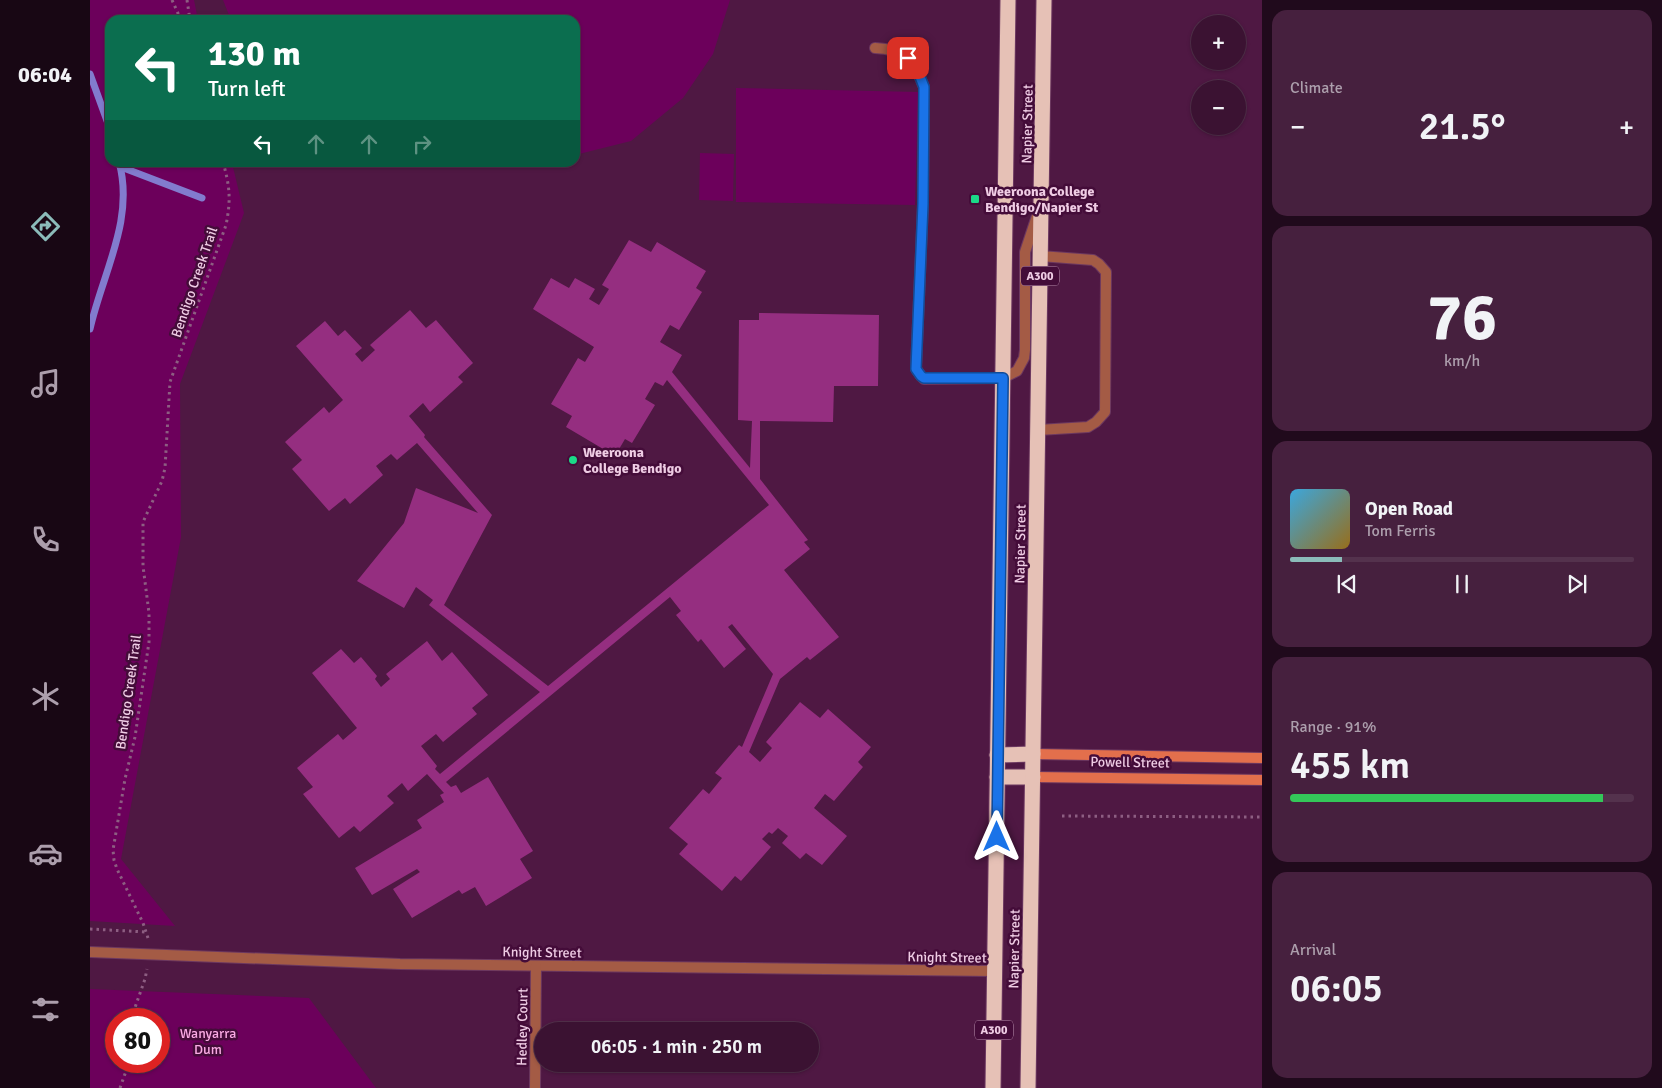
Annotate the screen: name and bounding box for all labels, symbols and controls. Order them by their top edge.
map controls [1191,15,1246,135]
button: + [1191,15,1246,70]
text: 130 m [208,32,301,75]
icon: left [125,35,190,100]
pin [887,37,929,79]
icon: arrive [894,44,922,72]
text: 06:04 [18,61,72,88]
text: Turn left [208,75,286,102]
text: Climate [1290,78,1343,98]
button: − [1191,80,1246,135]
street label: Napier Street [1018,84,1037,164]
text: 21.5° [1419,103,1505,150]
text: − [1290,110,1305,144]
text: + [1619,110,1634,144]
icon: left [249,130,277,158]
icon: ahead [302,130,330,158]
icon: ahead [355,130,383,158]
icon: right [408,130,436,158]
place label: Weeroona College Bendigo/Napier St [985,183,1099,216]
marker: Weeroona College Bendigo/Napier St [969,193,981,205]
icon: directions [28,209,63,244]
street label: Bendigo Creek Trail [168,225,221,340]
road number: A300 [1021,266,1059,286]
text: 76 [1427,278,1497,358]
text: km/h [1444,351,1480,371]
icon: music [28,366,63,401]
place label: Weeroona College Bendigo [583,444,681,477]
marker: Weeroona College Bendigo [567,454,579,466]
text: Open Road [1365,497,1453,521]
street label: Napier Street [1011,504,1030,584]
text: Tom Ferris [1365,521,1435,541]
icon: phone [28,522,63,557]
icon: previous [1333,570,1361,598]
icon: pause [1448,570,1476,598]
icon: next [1563,570,1591,598]
street label: Bendigo Creek Trail [112,634,145,751]
icon: climate [28,679,63,714]
text: Range · 91% [1290,717,1376,737]
text: 455 km [1290,742,1410,789]
street label: Powell Street [1090,753,1170,772]
position arrow [970,810,1022,862]
icon: car [28,836,63,871]
street label: Napier Street [1005,909,1024,989]
text: Arrival [1290,940,1336,960]
street label: Knight Street [502,943,582,962]
street label: Knight Street [907,948,987,967]
text: 06:05 [1290,965,1383,1012]
street label: Hedley Court [513,988,532,1066]
icon: filters [28,992,63,1027]
speed limit sign: 80 [105,1008,170,1073]
road number: A300 [975,1020,1013,1040]
park label: Wanyarra Dum [180,1025,236,1058]
text: 06:05 · 1 min · 250 m [591,1035,762,1059]

